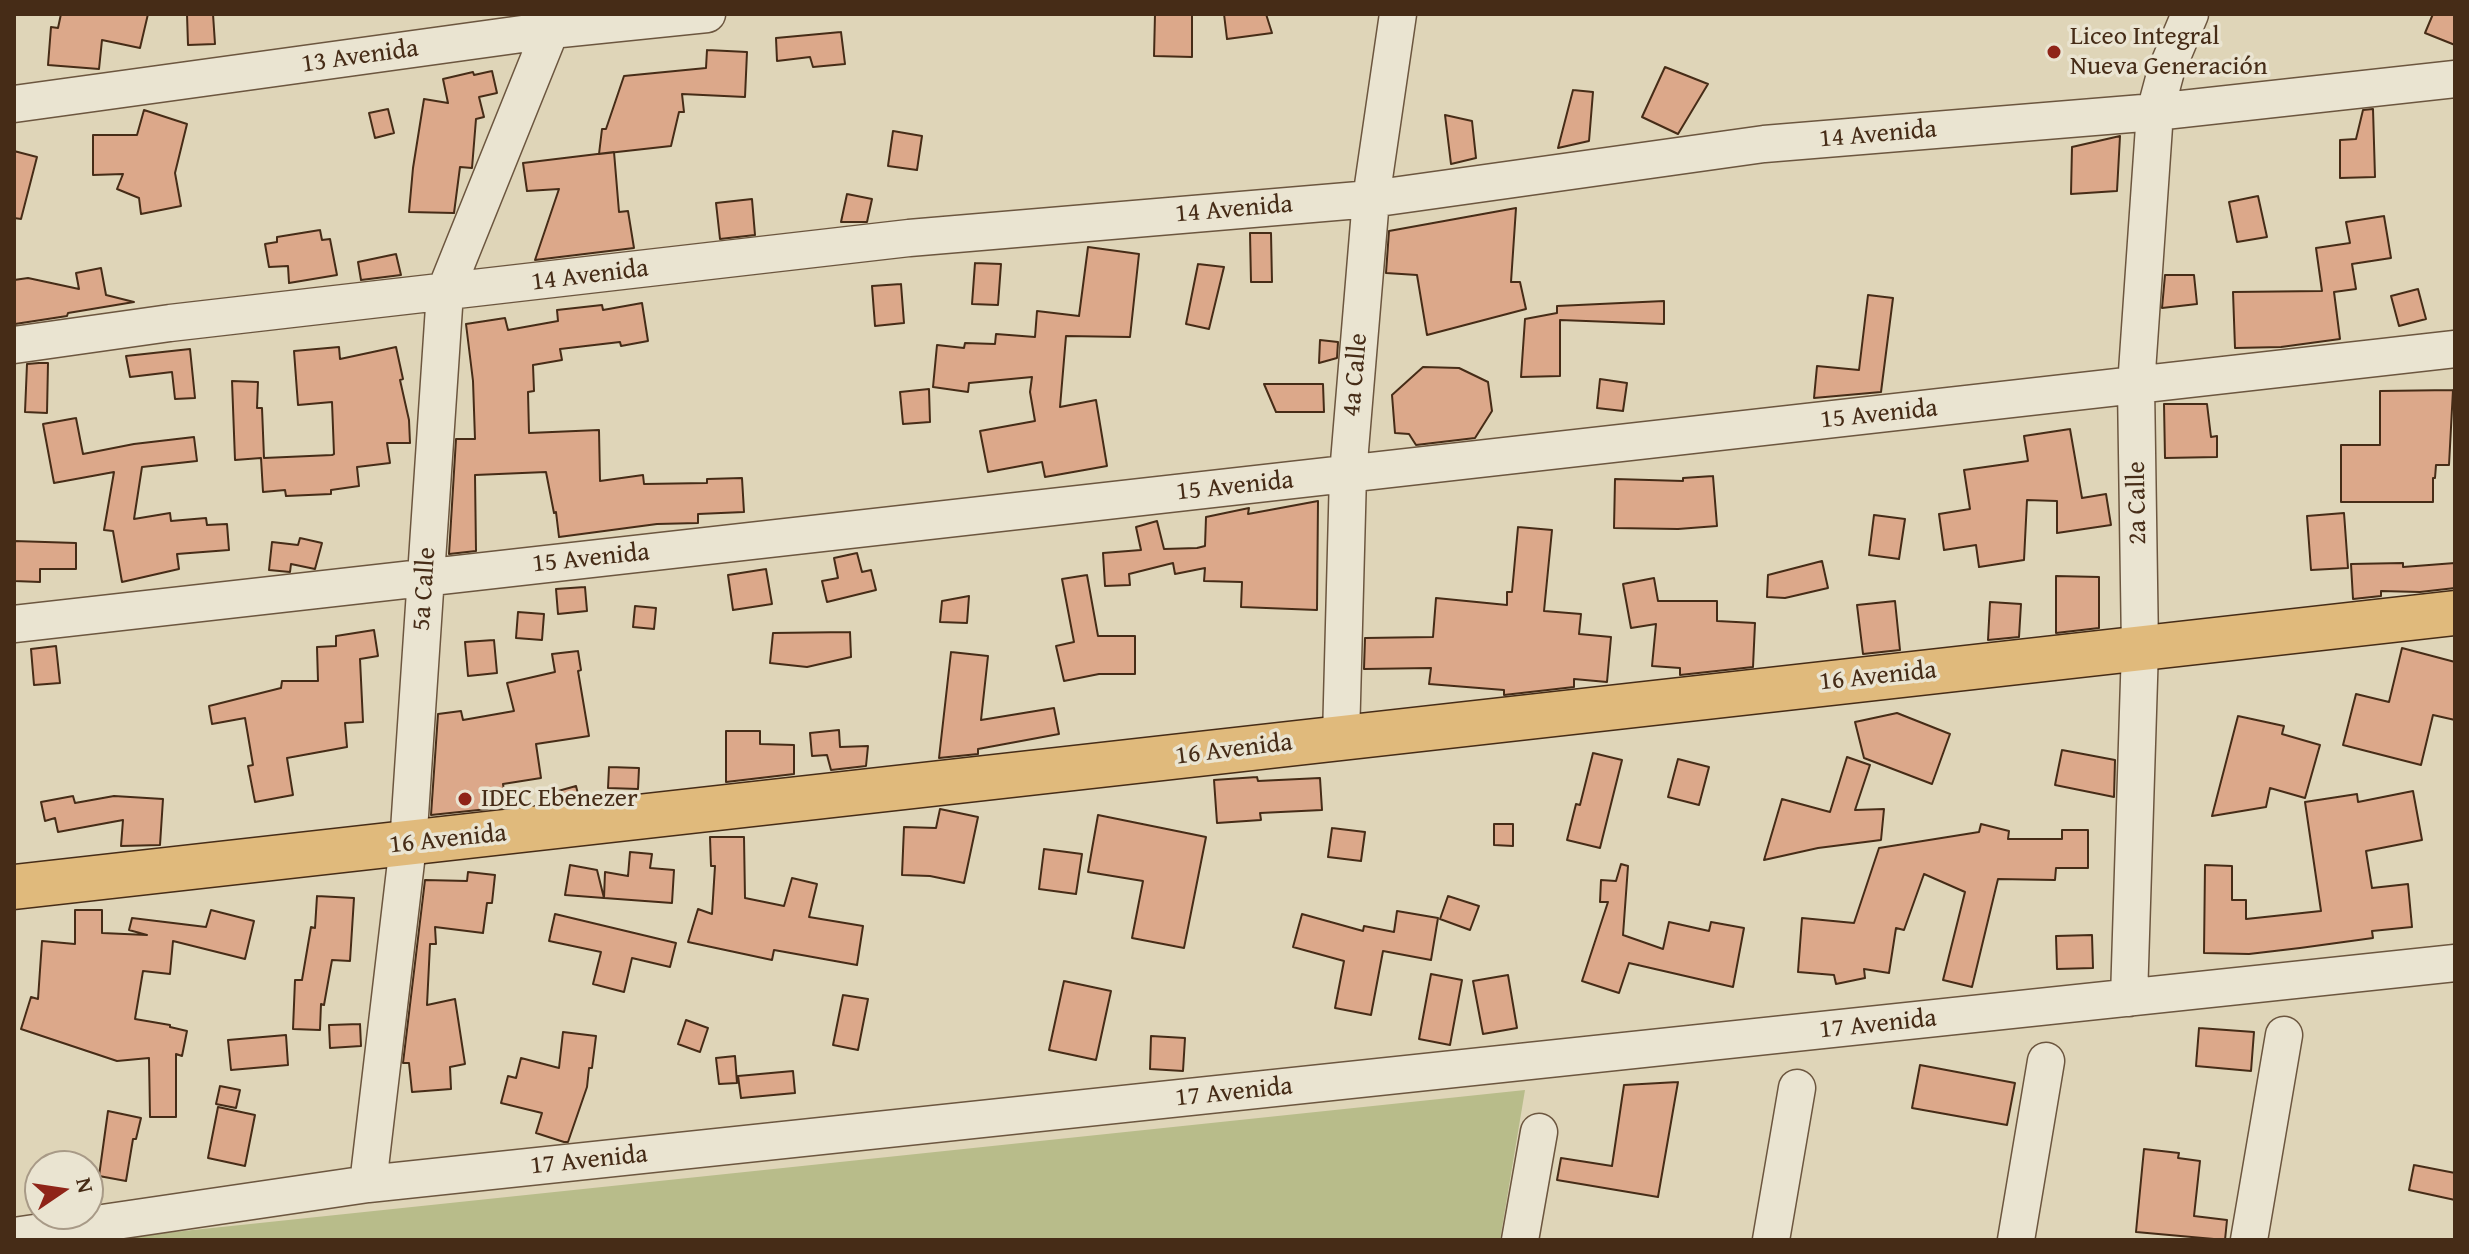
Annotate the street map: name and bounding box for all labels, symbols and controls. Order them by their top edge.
place label: Liceo Integral Nueva Generación [2070,21,2267,82]
street label: 13 Avenida [299,33,421,81]
marker: Liceo Integral Nueva Generación [2045,43,2063,61]
street label: 14 Avenida [1818,114,1938,156]
street label: 14 Avenida [1174,189,1294,231]
street label: 14 Avenida [530,253,650,299]
street label: 4a Calle [1337,332,1375,418]
street label: 15 Avenida [1819,393,1939,437]
street label: 2a Calle [2122,461,2154,545]
street label: 15 Avenida [1175,465,1295,509]
street label: 15 Avenida [531,537,651,581]
street label: 5a Calle [407,546,443,632]
street label: 16 Avenida [1818,655,1938,699]
street label: 16 Avenida [1174,727,1294,773]
place label: IDEC Ebenezer [481,783,638,815]
marker: IDEC Ebenezer [456,790,474,808]
street label: 16 Avenida [388,818,508,862]
street label: 17 Avenida [1818,1003,1938,1047]
street label: 17 Avenida [1174,1071,1294,1115]
street label: 17 Avenida [529,1139,649,1183]
north arrow [24,1150,104,1230]
text: N [68,1174,103,1196]

